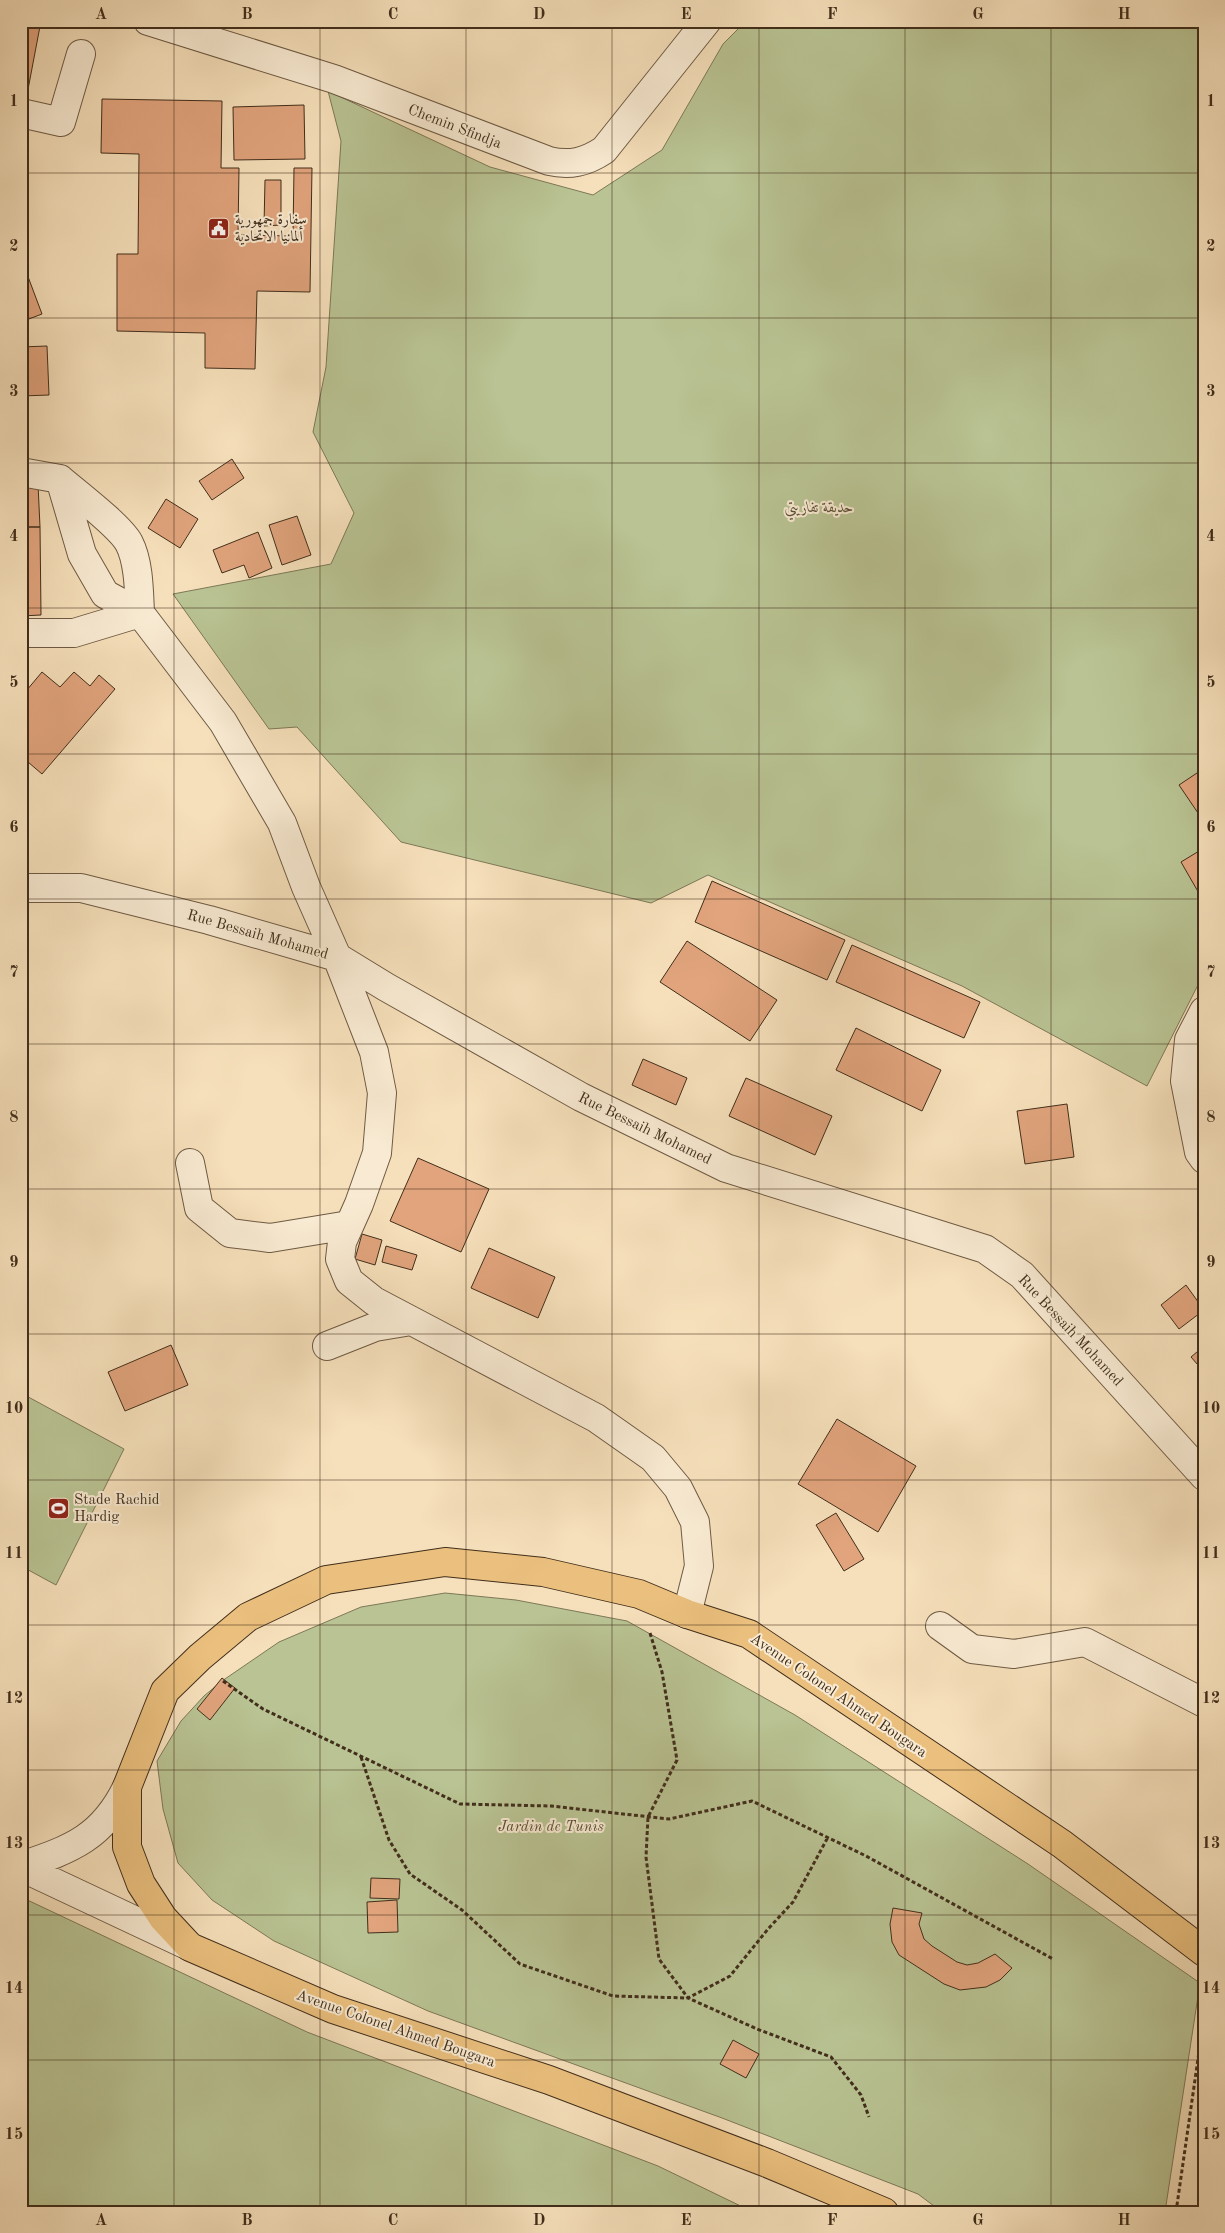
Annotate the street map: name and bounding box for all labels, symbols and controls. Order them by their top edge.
text: A [95,7,107,23]
text: B [241,7,253,23]
text: C [388,7,398,23]
text: D [533,7,545,23]
text: E [680,7,692,23]
text: F [827,7,838,23]
text: G [972,7,984,23]
text: H [1117,7,1131,23]
text: 1 [9,94,19,110]
text: 1 [1206,94,1216,110]
street label: Chemin Sfindja [406,103,504,152]
place label: سفارة جمهورية ألمانيا الاتحادية [235,213,307,245]
public building icon: سفارة جمهورية ألمانيا الاتحادية [207,216,231,240]
text: 2 [9,239,19,255]
text: 2 [1206,239,1216,255]
text: 3 [9,384,19,400]
text: 3 [1206,384,1216,400]
park label: حديقة تفاريتي [784,501,854,521]
text: 4 [9,529,19,545]
text: 4 [1206,529,1216,545]
text: 5 [9,675,19,691]
text: 5 [1206,675,1216,691]
text: 6 [9,820,19,836]
text: 6 [1206,820,1216,836]
street label: Rue Bessaih Mohamed [185,908,330,963]
text: 7 [9,965,19,981]
text: 7 [1206,965,1216,981]
street label: Rue Bessaih Mohamed [575,1091,713,1168]
text: 8 [9,1110,19,1126]
text: 8 [1206,1110,1216,1126]
text: 9 [9,1255,19,1271]
text: 9 [1206,1255,1216,1271]
street label: Rue Bessaih Mohamed [1015,1272,1125,1390]
text: 10 [5,1401,23,1417]
text: 10 [1202,1401,1220,1417]
place label: Stade Rachid Hardig [74,1493,160,1525]
sports icon: Stade Rachid Hardig [46,1496,70,1520]
text: 11 [5,1546,23,1562]
text: 11 [1202,1546,1220,1562]
street label: Avenue Colonel Ahmed Bougara [747,1631,930,1761]
text: 12 [5,1691,23,1707]
text: 12 [1202,1691,1220,1707]
park label: Jardin de Tunis [498,1820,604,1835]
text: 13 [5,1836,23,1852]
text: 13 [1202,1836,1220,1852]
text: 14 [5,1981,23,1997]
text: 14 [1202,1981,1220,1997]
street label: Avenue Colonel Ahmed Bougara [294,1988,498,2071]
text: 15 [5,2127,23,2143]
text: 15 [1202,2127,1220,2143]
text: A [95,2213,107,2229]
text: B [241,2213,253,2229]
text: C [388,2213,398,2229]
text: D [533,2213,545,2229]
text: E [680,2213,692,2229]
text: F [827,2213,838,2229]
text: G [972,2213,984,2229]
text: H [1117,2213,1131,2229]

